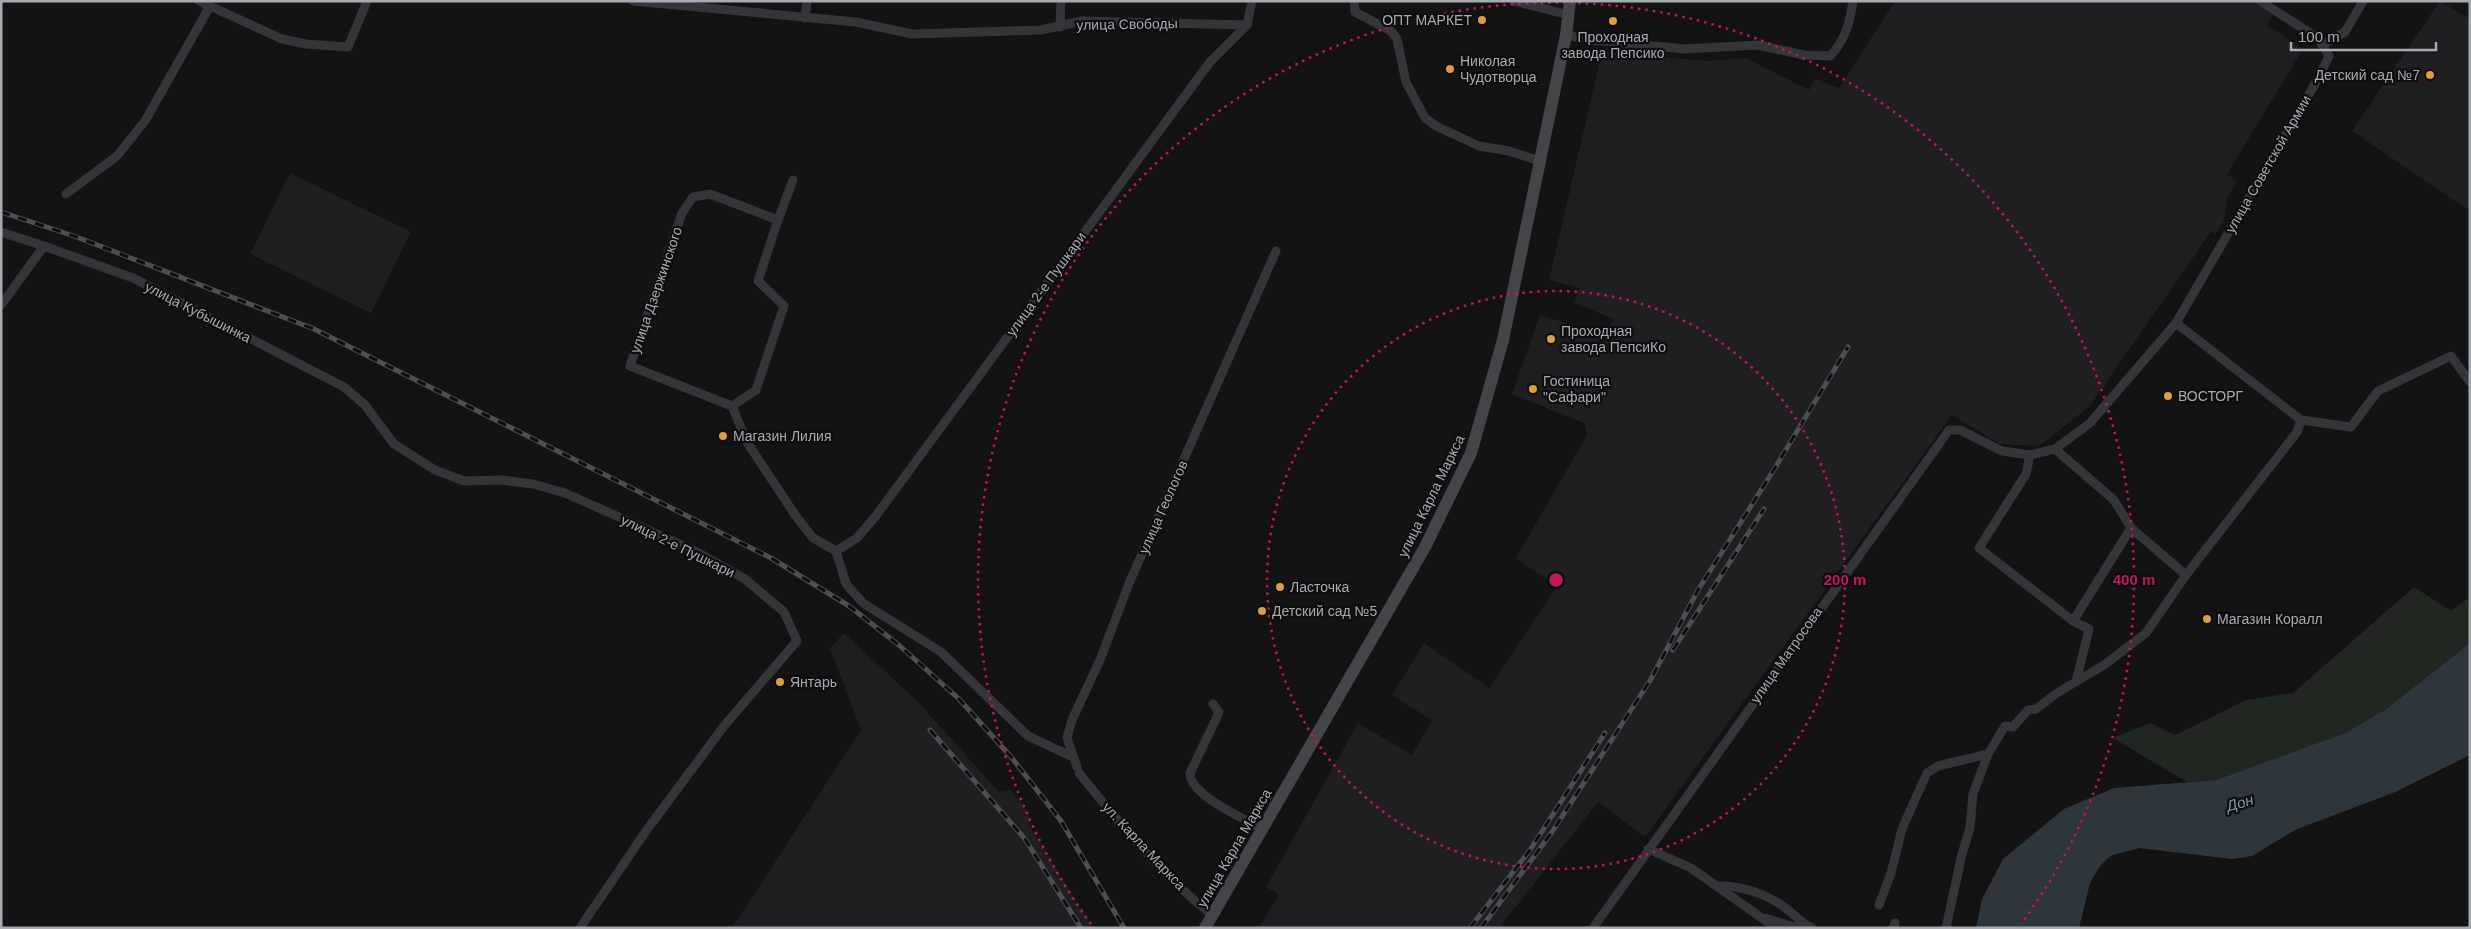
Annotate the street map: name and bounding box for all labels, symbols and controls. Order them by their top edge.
place label: ОПТ МАРКЕТ [1382,12,1472,28]
marker: ОПТ МАРКЕТ [1476,14,1488,26]
street label: улица Свободы [1076,15,1178,33]
marker: Проходная завода Пепсико [1607,15,1619,27]
scale bar [2291,20,2436,52]
text: 100 m [2298,28,2340,45]
place label: Проходная завода Пепсико [1561,29,1665,61]
place label: Николая Чудотворца [1460,53,1537,85]
marker: Николая Чудотворца [1444,63,1456,75]
place label: Детский сад №7 [2315,67,2420,83]
marker: Детский сад №7 [2424,69,2436,81]
street label: улица Советской Армии [2222,92,2314,236]
street label: улица Дзержинского [627,224,685,355]
street label: улица 2-е Пушкари [1003,229,1089,339]
street label: улица Кубышинка [142,278,254,346]
place label: Проходная завода ПепсиКо [1561,323,1666,355]
marker: Проходная завода ПепсиКо [1545,333,1557,345]
place label: Гостиница "Сафари" [1543,373,1610,405]
marker: Гостиница "Сафари" [1527,383,1539,395]
place label: ВОСТОРГ [2178,388,2244,404]
marker: ВОСТОРГ [2162,390,2174,402]
place label: Магазин Лилия [733,428,831,444]
marker: Магазин Лилия [717,430,729,442]
street label: улица Карла Маркса [1394,432,1468,560]
street label: улица Геологов [1135,458,1191,556]
street label: улица 2-е Пушкари [618,511,738,581]
centre of rings [1547,571,1565,589]
text: 200 m [1824,571,1866,588]
text: 400 m [2113,571,2155,588]
place label: Ласточка [1290,579,1349,595]
marker: Ласточка [1274,581,1286,593]
place label: Детский сад №5 [1272,603,1378,619]
street label: улица Матросова [1747,604,1825,706]
marker: Детский сад №5 [1256,605,1268,617]
place label: Магазин Коралл [2217,611,2323,627]
marker: Магазин Коралл [2201,613,2213,625]
place label: Янтарь [790,674,837,690]
marker: Янтарь [774,676,786,688]
street label: улица Карла Маркса [1194,786,1275,910]
water label: Дон [2223,791,2255,815]
street label: ул. Карла Маркса [1099,799,1189,893]

